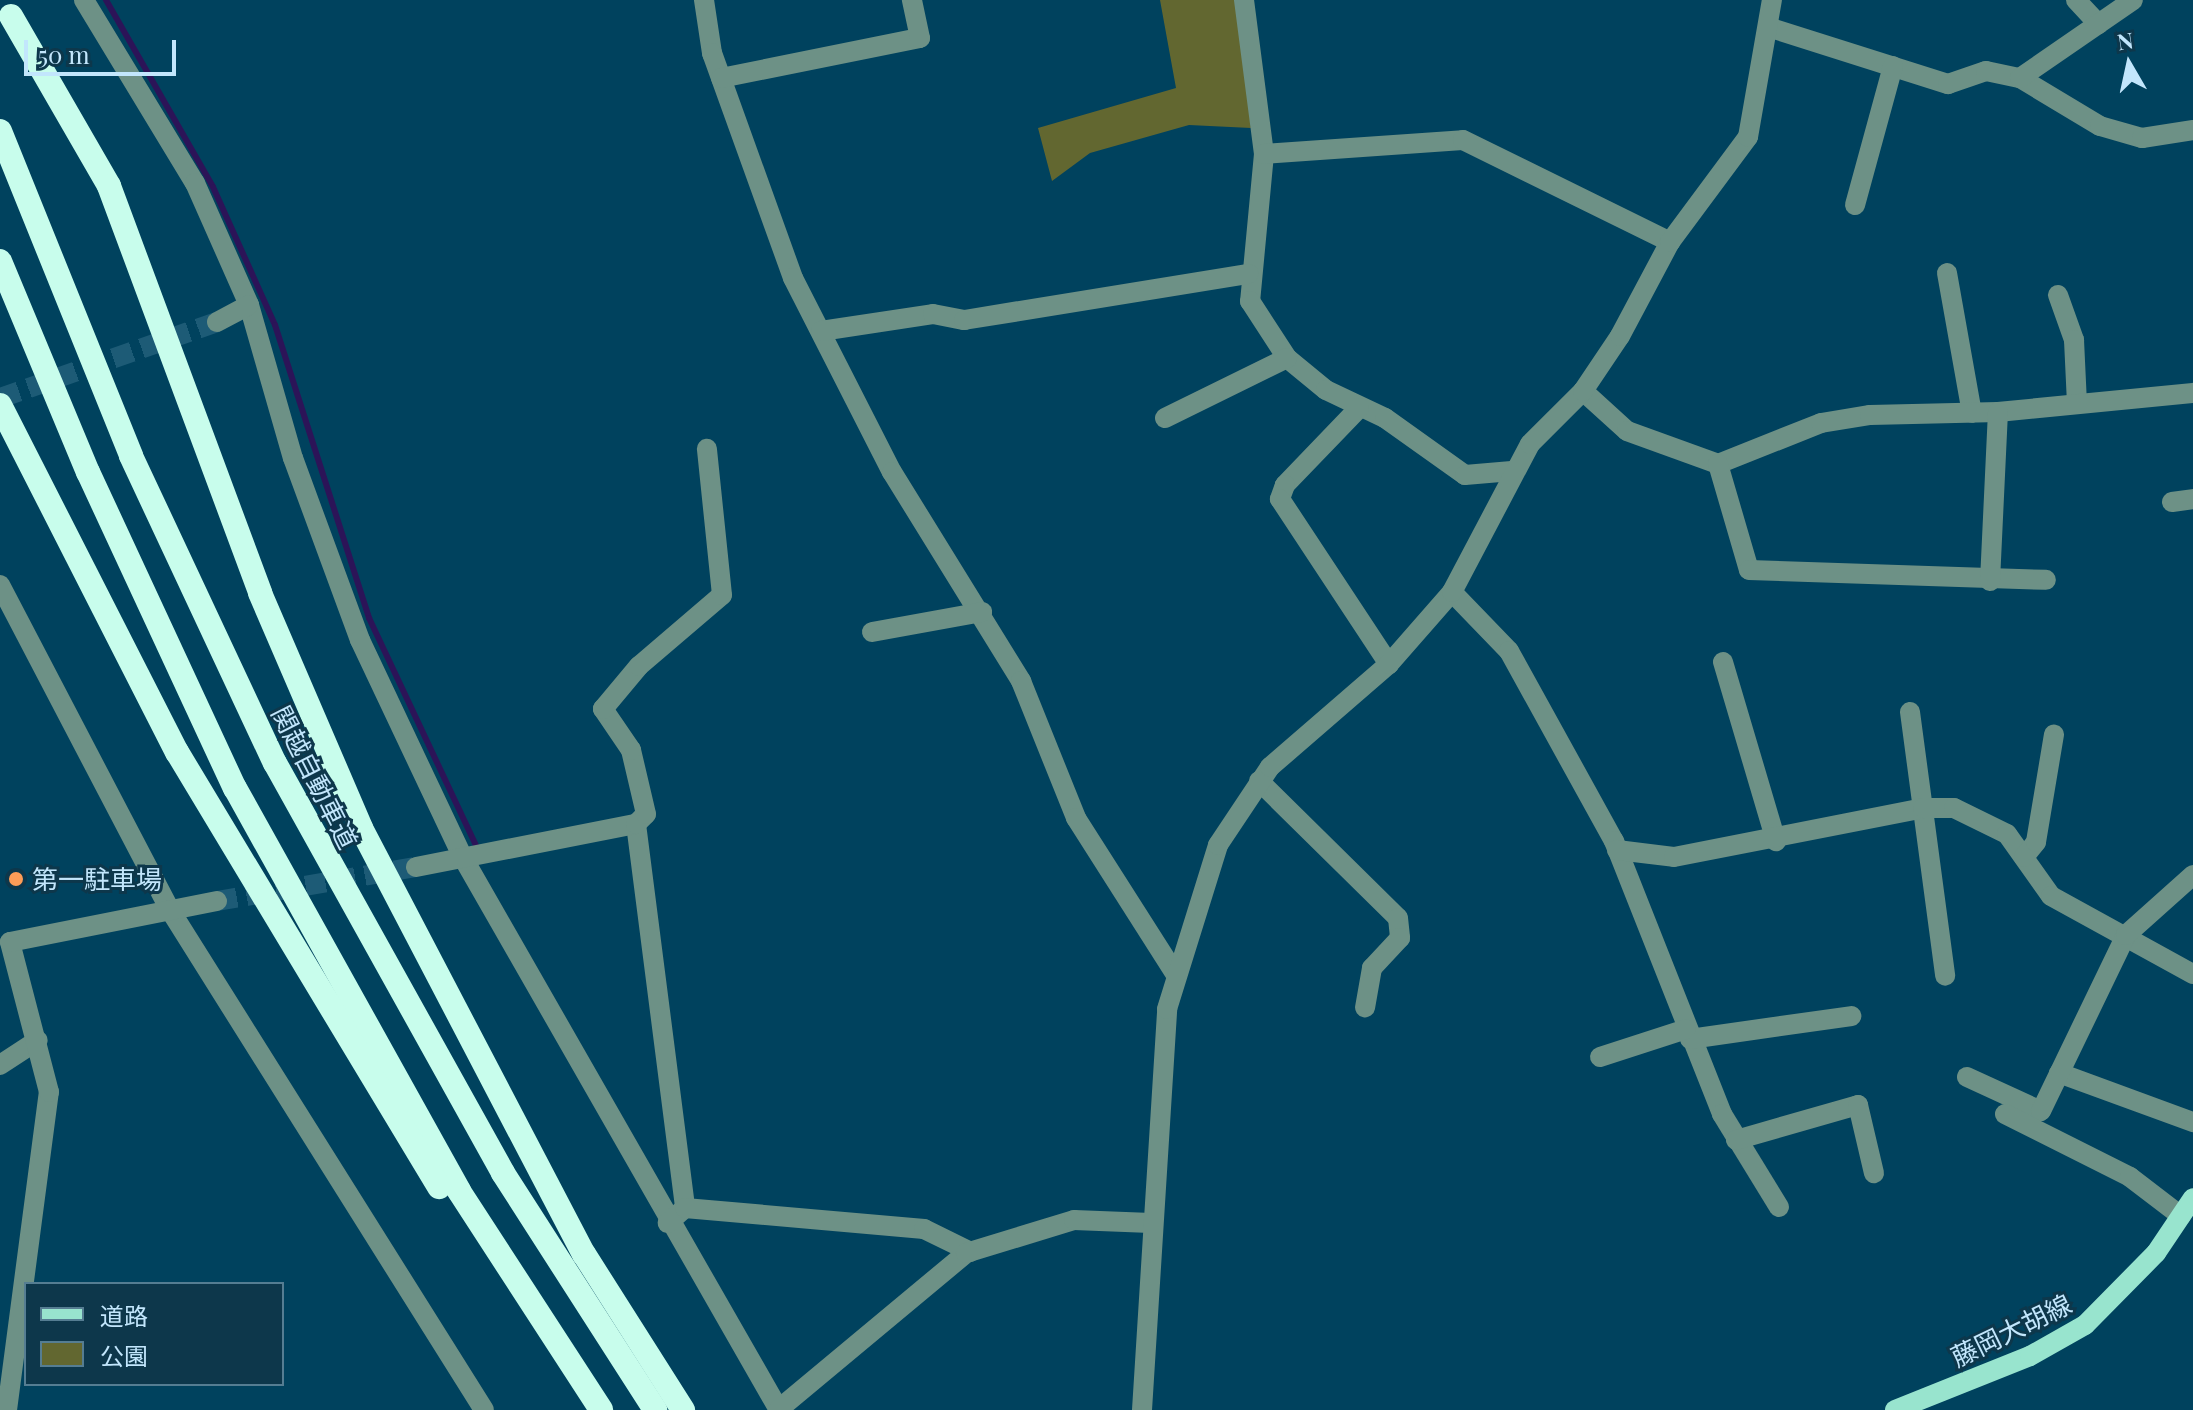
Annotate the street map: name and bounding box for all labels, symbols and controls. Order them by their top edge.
scale bar [28,24,180,74]
north arrow [2089,24,2169,104]
text: N [2115,24,2135,56]
text: 50 m [38,38,90,70]
street label: 関越自動車道 [266,700,364,854]
place label: 第一駐車場 [32,863,162,895]
marker: 第一駐車場 [7,870,25,888]
legend [24,1282,284,1386]
street label: 藤岡大胡線 [1946,1287,2076,1373]
text: 道路 [100,1299,148,1331]
text: 公園 [100,1339,148,1371]

